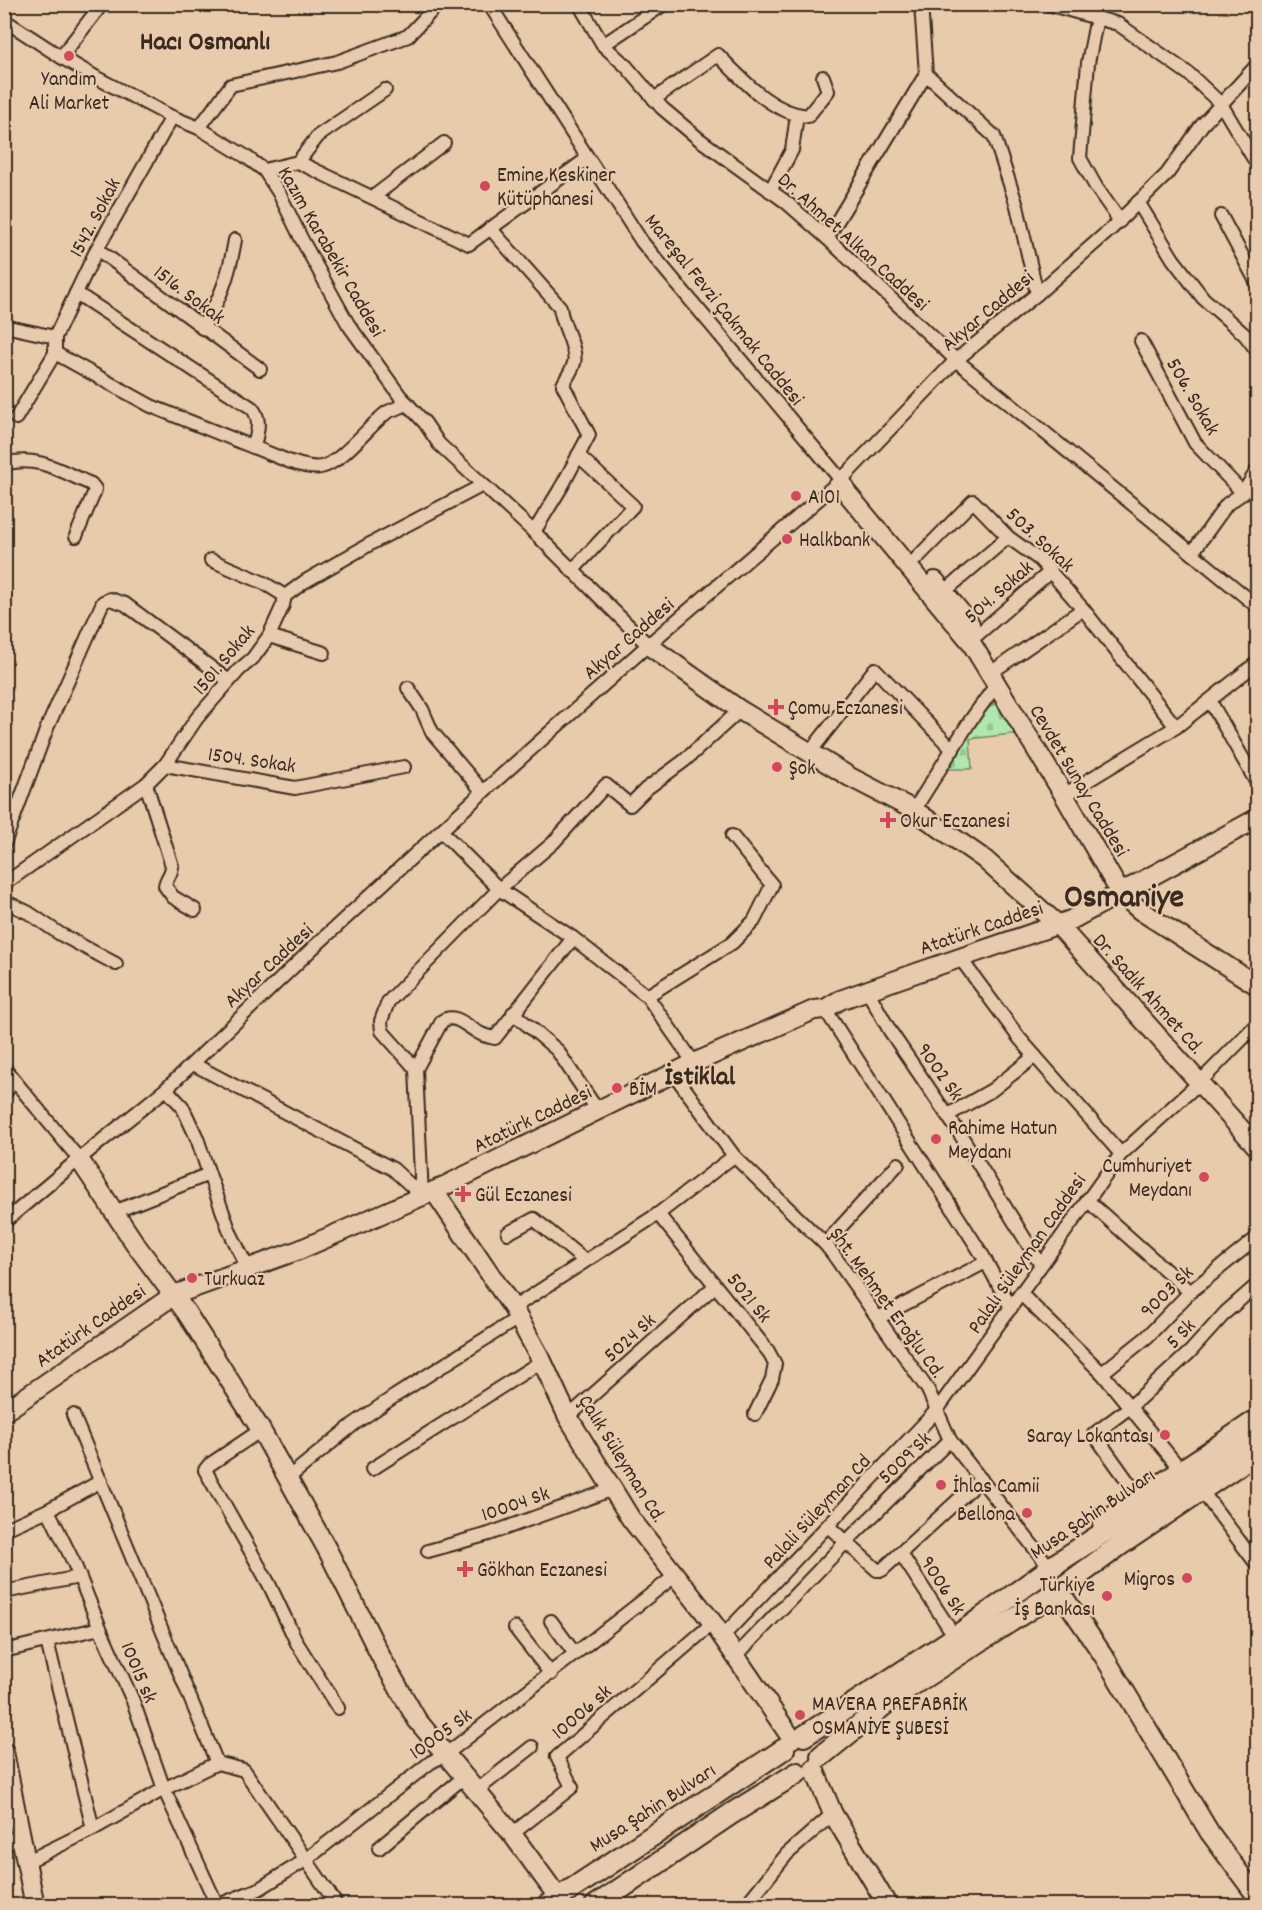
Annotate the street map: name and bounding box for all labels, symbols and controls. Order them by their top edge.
district label: Hacı Osmanlı [140,24,270,63]
marker: Yandım Ali Market [62,49,76,63]
place label: Yandım Ali Market [29,66,110,120]
street label: Kazım Karabekir Caddesi [268,161,391,344]
place label: Emine Keskiner Kütüphanesi [497,162,616,216]
street label: Dr. Ahmet Alkan Caddesi [769,167,935,320]
street label: 1542. Sokak [63,173,130,264]
marker: Emine Keskiner Kütüphanesi [478,179,492,193]
street label: Mareşal Fevzi Çakmak Caddesi [636,208,810,414]
street label: 1516. Sokak [146,259,230,333]
street label: Akyar Caddesi [936,264,1042,360]
street label: 506. Sokak [1157,353,1226,442]
place label: A101 [808,484,840,514]
marker: A101 [789,489,803,503]
street label: 503. Sokak [998,501,1080,581]
place label: Halkbank [799,527,870,557]
marker: Halkbank [780,532,794,546]
street label: 504. Sokak [958,554,1041,632]
street label: Akyar Caddesi [578,592,683,689]
street label: 1501. Sokak [187,619,264,703]
place label: Çomu Eczanesi [788,695,903,725]
marker: Çomu Eczanesi [769,700,783,714]
street label: Cevdet Sunay Caddesi [1020,700,1135,864]
street label: 1504. Sokak [206,741,297,783]
place label: Şok [789,755,816,785]
marker: Şok [770,760,784,774]
place label: Okur Eczanesi [900,808,1010,838]
marker: Okur Eczanesi [881,813,895,827]
district label: Osmaniye [1064,876,1184,923]
street label: Atatürk Caddesi [916,895,1048,965]
street label: Akyar Caddesi [219,918,322,1017]
street label: Dr. Sadık Ahmet Cd. [1084,928,1210,1062]
street label: 9002 Sk [908,1038,969,1108]
district label: İstiklal [665,1059,736,1098]
place label: BİM [629,1076,657,1106]
street label: Atatürk Caddesi [469,1079,598,1162]
marker: BİM [610,1081,624,1095]
place label: Rahime Hatun Meydanı [948,1115,1057,1169]
marker: Rahime Hatun Meydanı [929,1132,943,1146]
place label: Cumhuriyet Meydanı [1102,1153,1192,1207]
street label: Palalı Süleyman Caddesi [962,1168,1095,1341]
marker: Cumhuriyet Meydanı [1197,1170,1211,1184]
place label: Gül Eczanesi [475,1182,572,1212]
marker: Gül Eczanesi [456,1187,470,1201]
street label: Şht. Mehmet Eroğlu Cd. [821,1222,951,1385]
street label: 9003 Sk [1134,1260,1202,1326]
place label: Turkuaz [204,1266,265,1296]
street label: 5021 Sk [718,1267,777,1331]
marker: Turkuaz [185,1271,199,1285]
street label: Atatürk Caddesi [30,1278,153,1377]
street label: 5024 Sk [598,1307,664,1371]
street label: 5 Sk [1160,1313,1204,1357]
street label: Çalık Süleyman Cd. [569,1390,672,1529]
place label: Saray Lokantası [1027,1423,1153,1453]
street label: 5009 Sk [872,1426,940,1492]
marker: Saray Lokantası [1158,1428,1172,1442]
street label: Palali Süleyman Cd [757,1449,880,1577]
street label: Musa Şahin Bulvarı [1025,1462,1162,1569]
place label: İhlas Camii [953,1473,1039,1503]
marker: İhlas Camii [934,1478,948,1492]
street label: 10004 Sk [478,1480,554,1531]
place label: Bellona [957,1501,1016,1531]
marker: Bellona [1020,1506,1034,1520]
street label: 9006 Sk [911,1551,972,1622]
place label: Gökhan Eczanesi [477,1557,607,1587]
marker: Gökhan Eczanesi [458,1562,472,1576]
place label: Migros [1124,1566,1175,1596]
marker: Migros [1180,1571,1194,1585]
place label: Türkiye İş Bankası [1015,1572,1095,1626]
marker: Türkiye İş Bankası [1100,1589,1114,1603]
street label: 10015 sk [111,1638,164,1709]
street label: 10006 sk [546,1678,620,1748]
place label: MAVERA PREFABRİK OSMANİYE ŞUBESİ [812,1691,968,1745]
street label: 10005 Sk [404,1702,479,1769]
marker: MAVERA PREFABRİK OSMANİYE ŞUBESİ [793,1708,807,1722]
street label: Musa Şahin Bulvarı [584,1757,723,1862]

